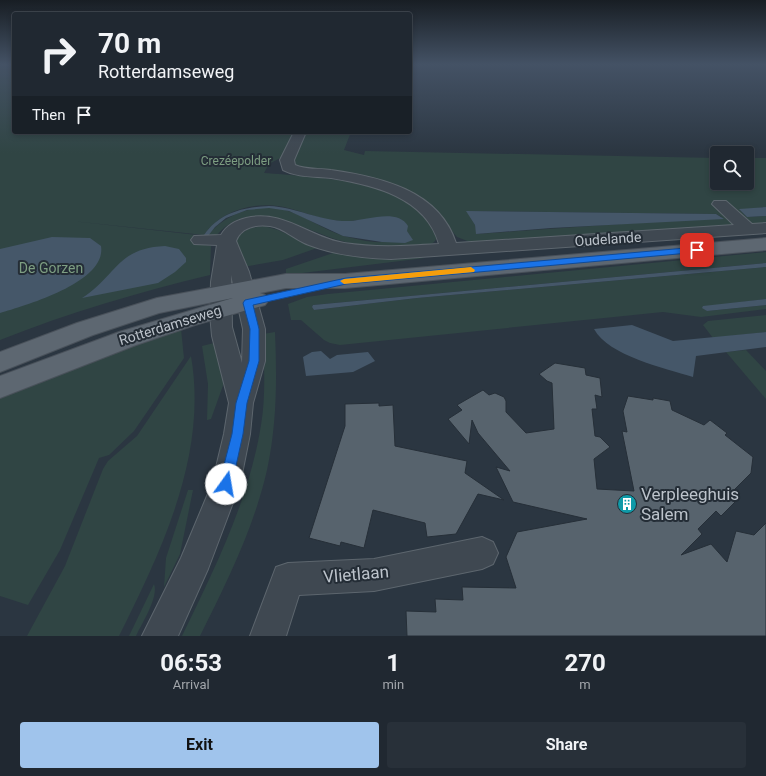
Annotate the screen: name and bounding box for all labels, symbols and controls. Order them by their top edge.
text: 70 m [98,27,161,60]
icon: right [32,28,84,80]
text: Rotterdamseweg [98,61,234,82]
icon: arrive [73,104,95,126]
text: Then [32,106,65,124]
map controls [710,146,754,190]
button: search [710,146,754,190]
park label: Crezéepolder [201,154,271,168]
street label: Oudelande [574,229,642,249]
pin [680,233,714,267]
icon: arrive [686,239,708,261]
park label: De Gorzen [19,260,83,276]
street label: Rotterdamseweg [117,302,223,348]
position arrow [205,463,247,505]
place label: Verpleeghuis Salem [641,484,739,524]
building icon: Verpleeghuis Salem [616,493,638,515]
street label: Vlietlaan [322,561,390,587]
text: 06:53 [160,649,222,677]
text: 1 [386,649,400,677]
text: 270 [564,649,606,677]
text: Arrival [173,677,210,692]
text: min [382,677,404,692]
text: m [579,677,591,692]
button: Exit [20,722,379,768]
button: Share [387,722,746,768]

